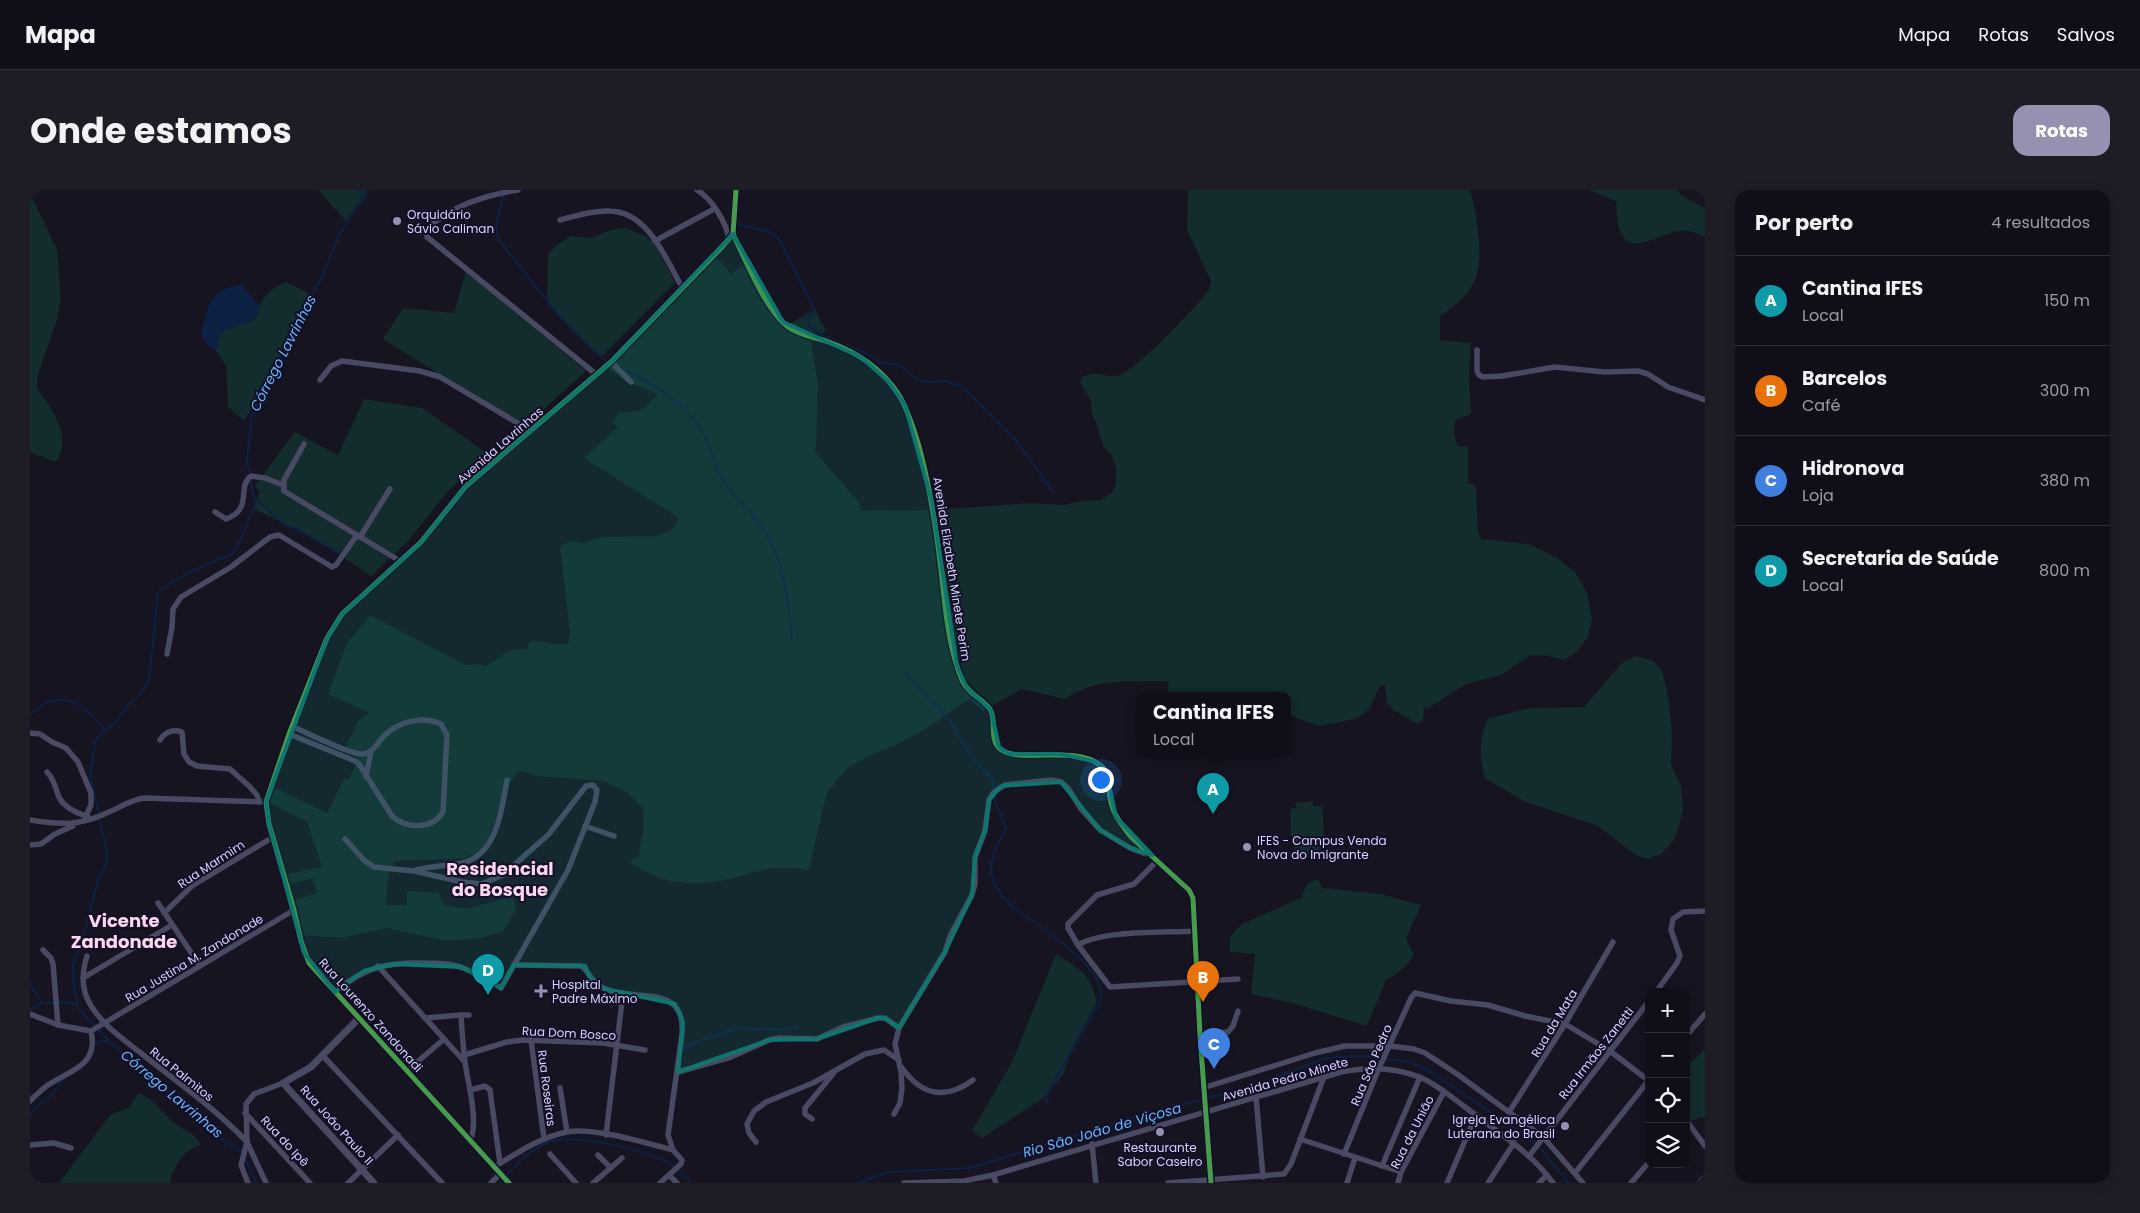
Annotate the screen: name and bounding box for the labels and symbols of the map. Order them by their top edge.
place label: Orquidário Sávio Caliman [407,206,494,237]
marker: Orquidário Sávio Caliman [391,215,403,227]
water label: Córrego Lavrinhas [245,291,321,415]
street label: Avenida Lavrinhas [453,403,547,487]
street label: Avenida Elizabeth Minete Perim [929,476,975,662]
your location [1088,767,1114,793]
pin: A [1197,773,1229,814]
place label: IFES - Campus Venda Nova do Imigrante [1257,832,1387,863]
street label: Rua Marmim [174,836,248,892]
marker: IFES - Campus Venda Nova do Imigrante [1241,841,1253,853]
district label: Residencial do Bosque [446,856,554,902]
district label: Vicente Zandonade [71,908,177,954]
street label: Rua Justina M. Zandonade [122,910,266,1006]
street label: Rua Lourenzo Zandonadi [315,954,427,1076]
pin: D [472,954,504,995]
pin: B [1187,961,1219,1002]
place label: Hospital Padre Máximo [552,976,638,1007]
marker: Hospital Padre Máximo [534,984,548,998]
street label: Rua da Mata [1527,986,1581,1060]
street label: Rua Irmãos Zanetti [1555,1003,1637,1103]
street label: Rua São Pedro [1346,1021,1396,1108]
street label: Rua Dom Bosco [521,1022,617,1044]
pin: C [1198,1028,1230,1069]
street label: Rua Palmitos [146,1043,218,1105]
water label: Córrego Lavrinhas [116,1045,228,1143]
street label: Rua Roseiras [534,1049,560,1127]
street label: Avenida Pedro Minete [1220,1053,1350,1105]
street label: Rua João Paulo II [297,1081,377,1169]
street label: Rua da União [1386,1092,1438,1172]
water label: Rio São João de Viçosa [1020,1098,1184,1162]
place label: Igreja Evangélica Luterana do Brasil [1448,1111,1555,1142]
street label: Rua do Ipê [257,1112,313,1170]
marker: Igreja Evangélica Luterana do Brasil [1559,1120,1571,1132]
marker: Restaurante Sabor Caseiro [1154,1126,1166,1138]
place label: Restaurante Sabor Caseiro [1118,1139,1203,1170]

